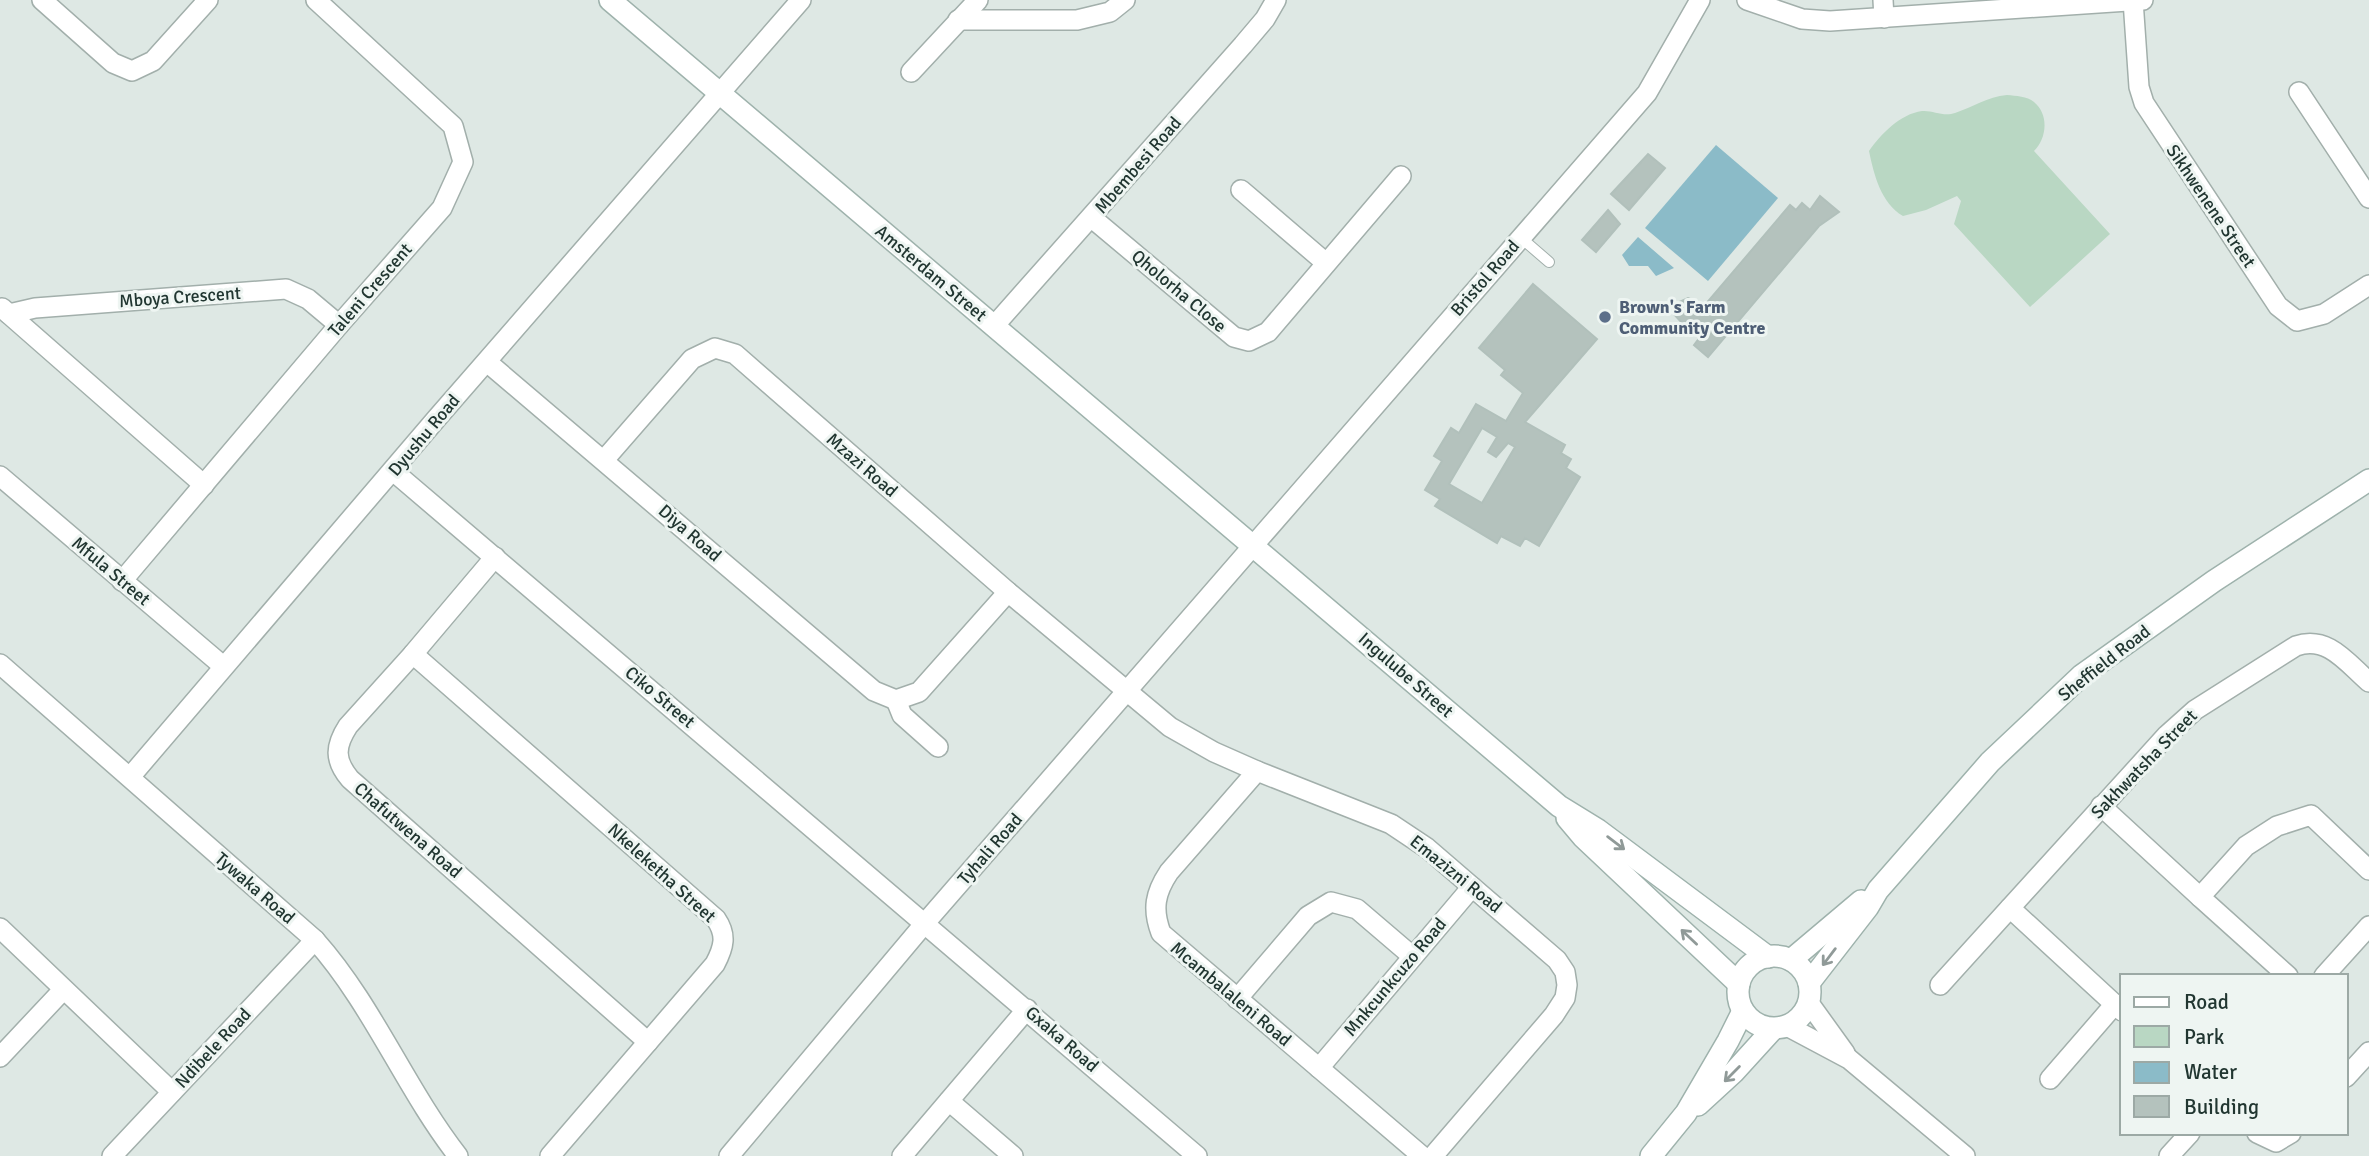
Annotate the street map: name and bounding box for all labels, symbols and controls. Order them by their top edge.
street label: Mbembesi Road [1090,112,1186,218]
street label: Sikhwenene Street [2162,140,2260,272]
street label: Amsterdam Street [871,220,991,326]
street label: Bristol Road [1446,235,1524,321]
street label: Taleni Crescent [323,239,417,341]
street label: Qholorha Close [1127,245,1231,337]
street label: Mboya Crescent [118,282,242,312]
place label: Brown's Farm Community Centre [1619,296,1765,339]
marker: Brown's Farm Community Centre [1597,309,1613,325]
street label: Dyushu Road [383,390,465,480]
street label: Mzazi Road [822,428,902,502]
street label: Diya Road [654,500,726,566]
street label: Mfula Street [67,532,155,610]
street label: Sheffield Road [2053,620,2155,706]
street label: Ingulube Street [1354,628,1458,722]
street label: Ciko Street [621,661,699,733]
street label: Sakhwatsha Street [2086,705,2202,823]
street label: Chafutwena Road [350,777,466,883]
street label: Tyhali Road [953,809,1027,889]
street label: Nkeleketha Street [603,819,721,927]
street label: Emazizni Road [1406,830,1506,918]
one-way arrow [1606,836,1625,851]
street label: Tywaka Road [211,847,299,929]
street label: Mnkcunkcuzo Road [1339,913,1451,1041]
one-way arrow [1681,928,1698,945]
street label: Mcambalaleni Road [1166,937,1296,1051]
one-way arrow [1822,947,1837,965]
legend [2120,974,2348,1135]
text: Road [2184,989,2229,1015]
street label: Gxaka Road [1021,1001,1103,1077]
street label: Ndibele Road [170,1003,256,1093]
text: Park [2184,1024,2225,1050]
text: Water [2184,1059,2237,1085]
one-way arrow [1723,1065,1740,1082]
text: Building [2184,1094,2259,1120]

